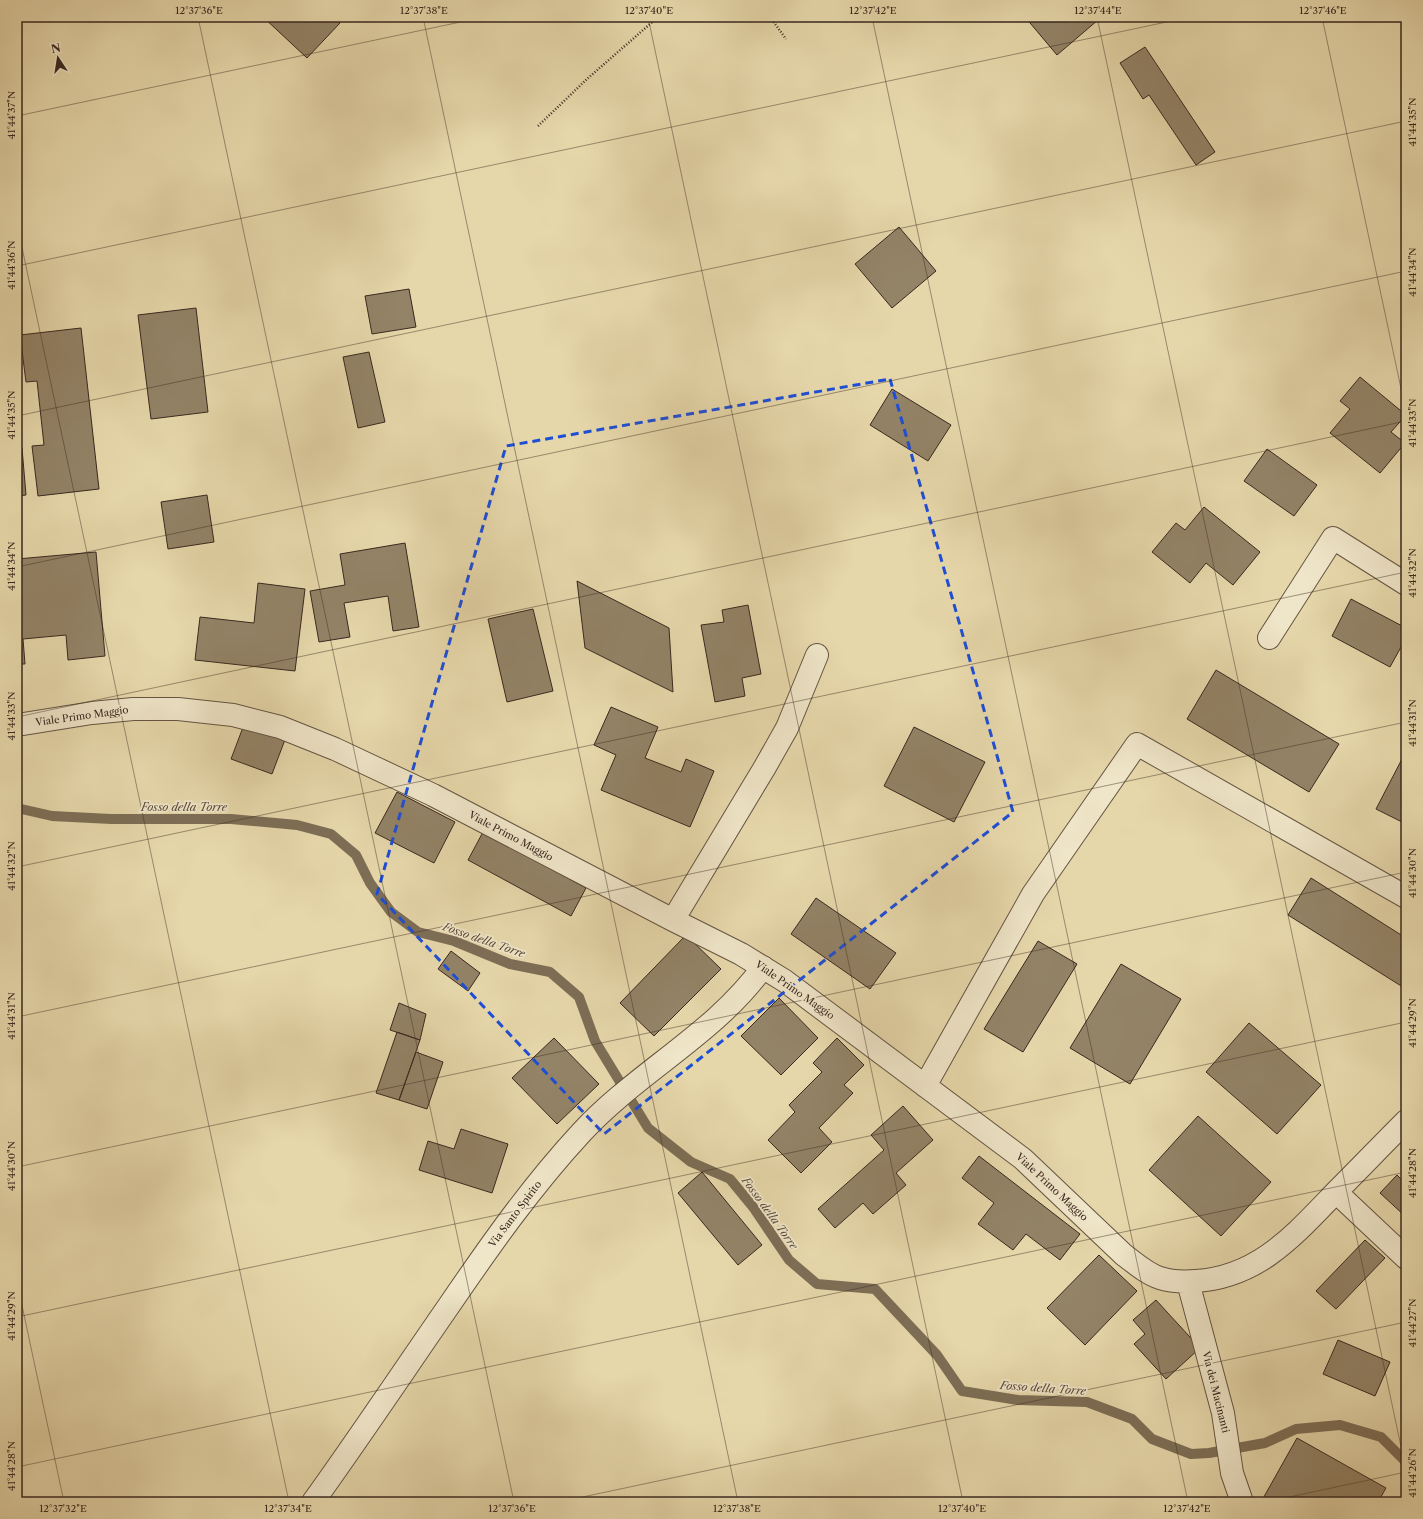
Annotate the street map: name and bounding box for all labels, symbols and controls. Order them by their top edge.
text: 12°37'36"E [175,4,223,17]
text: 12°37'38"E [400,4,448,17]
text: 12°37'40"E [625,4,673,17]
text: 12°37'42"E [849,4,897,17]
text: 12°37'44"E [1074,4,1122,17]
text: 12°37'46"E [1299,4,1347,17]
north arrow [38,38,78,78]
text: N [50,40,62,56]
text: 41°44'37"N [5,91,18,139]
text: 41°44'35"N [1406,97,1419,147]
text: 41°44'36"N [5,240,18,290]
text: 41°44'34"N [1406,247,1419,297]
text: 41°44'35"N [5,390,18,440]
text: 41°44'33"N [1406,398,1419,448]
text: 41°44'34"N [5,541,18,591]
text: 41°44'32"N [1406,548,1419,598]
text: 41°44'33"N [5,691,18,741]
text: 41°44'31"N [1406,699,1419,747]
street label: Viale Primo Maggio [34,703,129,729]
water label: Fosso della Torre [140,800,228,814]
street label: Viale Primo Maggio [466,808,555,864]
text: 41°44'32"N [5,841,18,891]
text: 41°44'30"N [1406,848,1419,898]
water label: Fosso della Torre [440,919,528,961]
street label: Viale Primo Maggio [752,957,837,1022]
text: 41°44'31"N [5,992,18,1040]
text: 41°44'29"N [1406,998,1419,1048]
text: 41°44'30"N [5,1141,18,1191]
text: 41°44'28"N [1406,1148,1419,1198]
street label: Viale Primo Maggio [1013,1150,1091,1224]
water label: Fosso della Torre [738,1173,801,1252]
street label: Via Santo Spirito [485,1178,544,1251]
text: 41°44'29"N [5,1291,18,1341]
text: 41°44'27"N [1406,1299,1419,1347]
street label: Via dei Macinanti [1199,1349,1232,1434]
water label: Fosso della Torre [999,1378,1087,1398]
text: 41°44'28"N [5,1441,18,1491]
text: 41°44'26"N [1406,1448,1419,1498]
text: 12°37'32"E [39,1502,87,1515]
text: 12°37'34"E [264,1502,312,1515]
text: 12°37'36"E [488,1502,536,1515]
text: 12°37'38"E [713,1502,761,1515]
text: 12°37'40"E [938,1502,986,1515]
text: 12°37'42"E [1163,1502,1211,1515]

